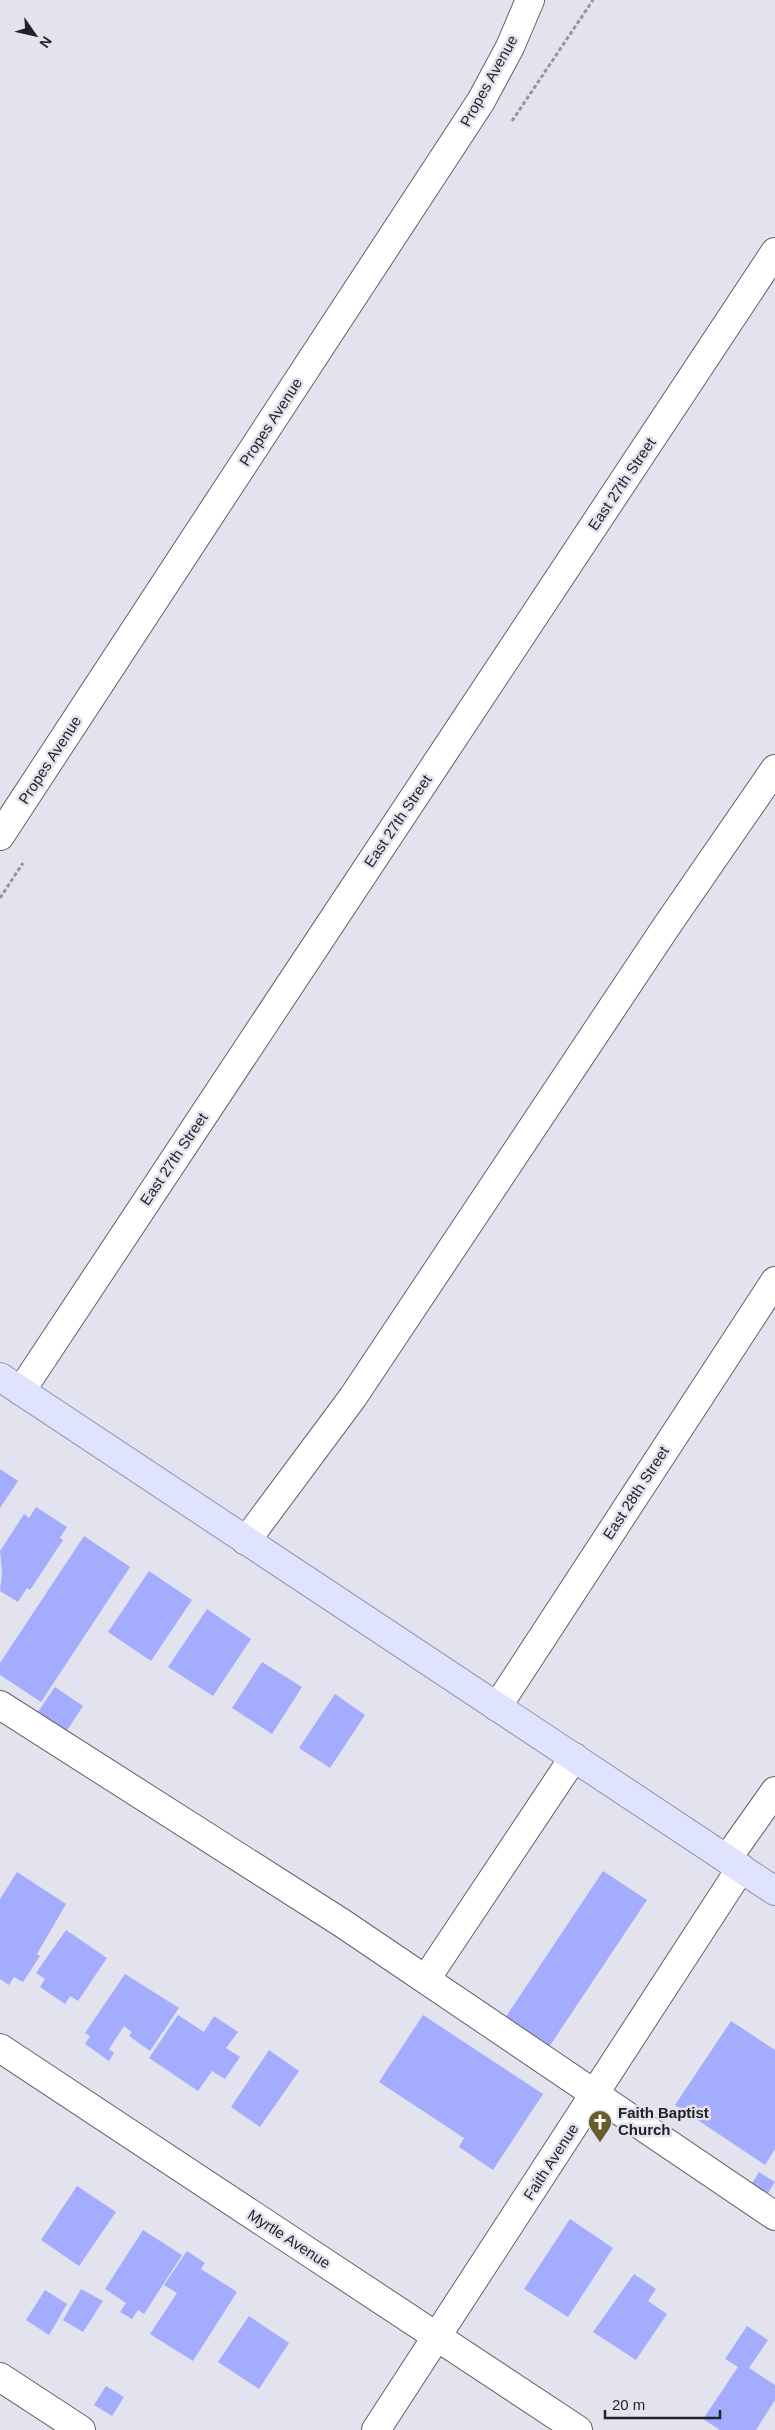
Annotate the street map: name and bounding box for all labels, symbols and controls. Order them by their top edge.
north arrow [10,10,60,60]
street label: Propes Avenue [457,32,521,129]
text: N [36,34,55,51]
street label: Propes Avenue [236,375,305,469]
street label: East 27th Street [584,434,659,533]
street label: Propes Avenue [15,713,84,807]
street label: East 27th Street [360,771,435,870]
street label: East 27th Street [136,1109,211,1208]
street label: East 28th Street [599,1442,672,1542]
place label: Faith Baptist Church [618,2104,709,2138]
church icon: Faith Baptist Church [587,2109,613,2143]
street label: Faith Avenue [520,2120,581,2203]
street label: Myrtle Avenue [245,2206,334,2272]
scale bar [605,2388,720,2420]
text: 20 m [612,2396,645,2413]

